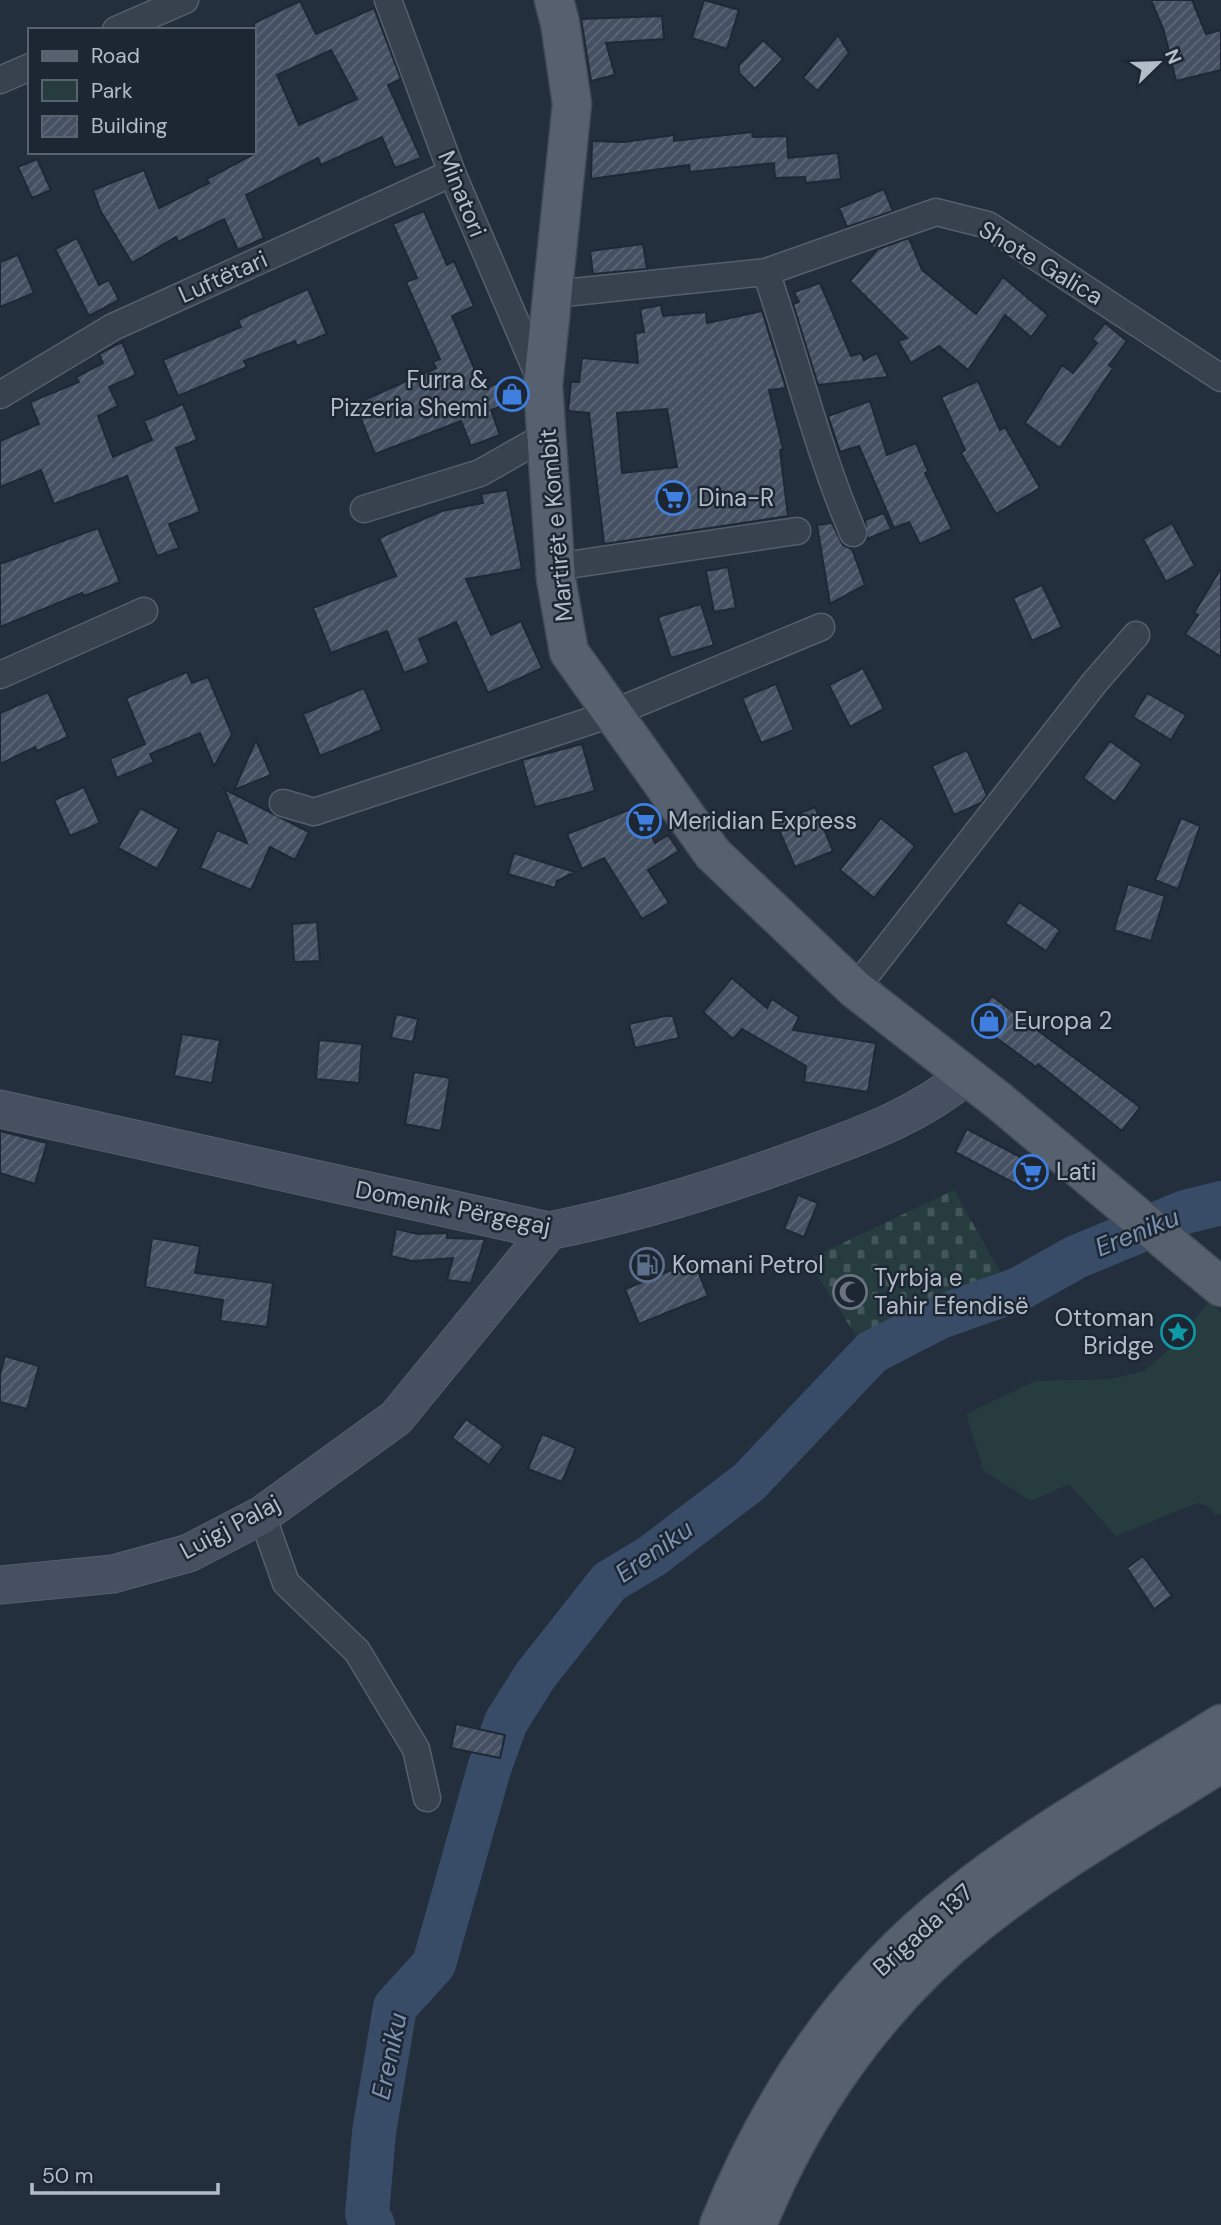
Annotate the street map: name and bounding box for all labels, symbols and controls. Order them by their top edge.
legend [28,28,256,154]
north arrow [1123,28,1193,98]
text: Road [91,42,140,70]
text: N [1159,45,1187,68]
text: Park [91,77,133,105]
text: Building [91,112,168,140]
street label: Minatori [431,146,494,242]
street label: Shote Galica [973,213,1109,312]
street label: Luftëtari [174,243,272,310]
place label: Furra & Pizzeria Shemi [330,364,488,423]
shop icon: Furra & Pizzeria Shemi [493,375,531,413]
street label: Martirët e Kombit [532,427,579,623]
supermarket icon: Dina-R [654,479,692,517]
place label: Dina-R [698,482,774,513]
supermarket icon: Meridian Express [625,802,663,840]
place label: Meridian Express [668,805,857,836]
shop icon: Europa 2 [970,1002,1008,1040]
place label: Europa 2 [1014,1005,1112,1036]
supermarket icon: Lati [1012,1153,1050,1191]
place label: Lati [1056,1156,1097,1187]
street label: Domenik Përgegaj [353,1173,553,1242]
water label: Ereniku [1090,1200,1184,1264]
fuel station icon: Komani Petrol [628,1246,666,1284]
place label: Komani Petrol [672,1249,824,1280]
place label: Tyrbja e Tahir Efendisë [874,1262,1029,1321]
mosque icon: Tyrbja e Tahir Efendisë [831,1273,869,1311]
place label: Ottoman Bridge [1054,1302,1154,1361]
place icon: Ottoman Bridge [1159,1313,1197,1351]
street label: Luigj Palaj [174,1487,285,1566]
water label: Ereniku [608,1512,700,1590]
street label: Brigada 137 [866,1877,979,1983]
water label: Ereniku [363,2010,415,2102]
scale bar [32,2152,217,2196]
text: 50 m [42,2162,93,2190]

